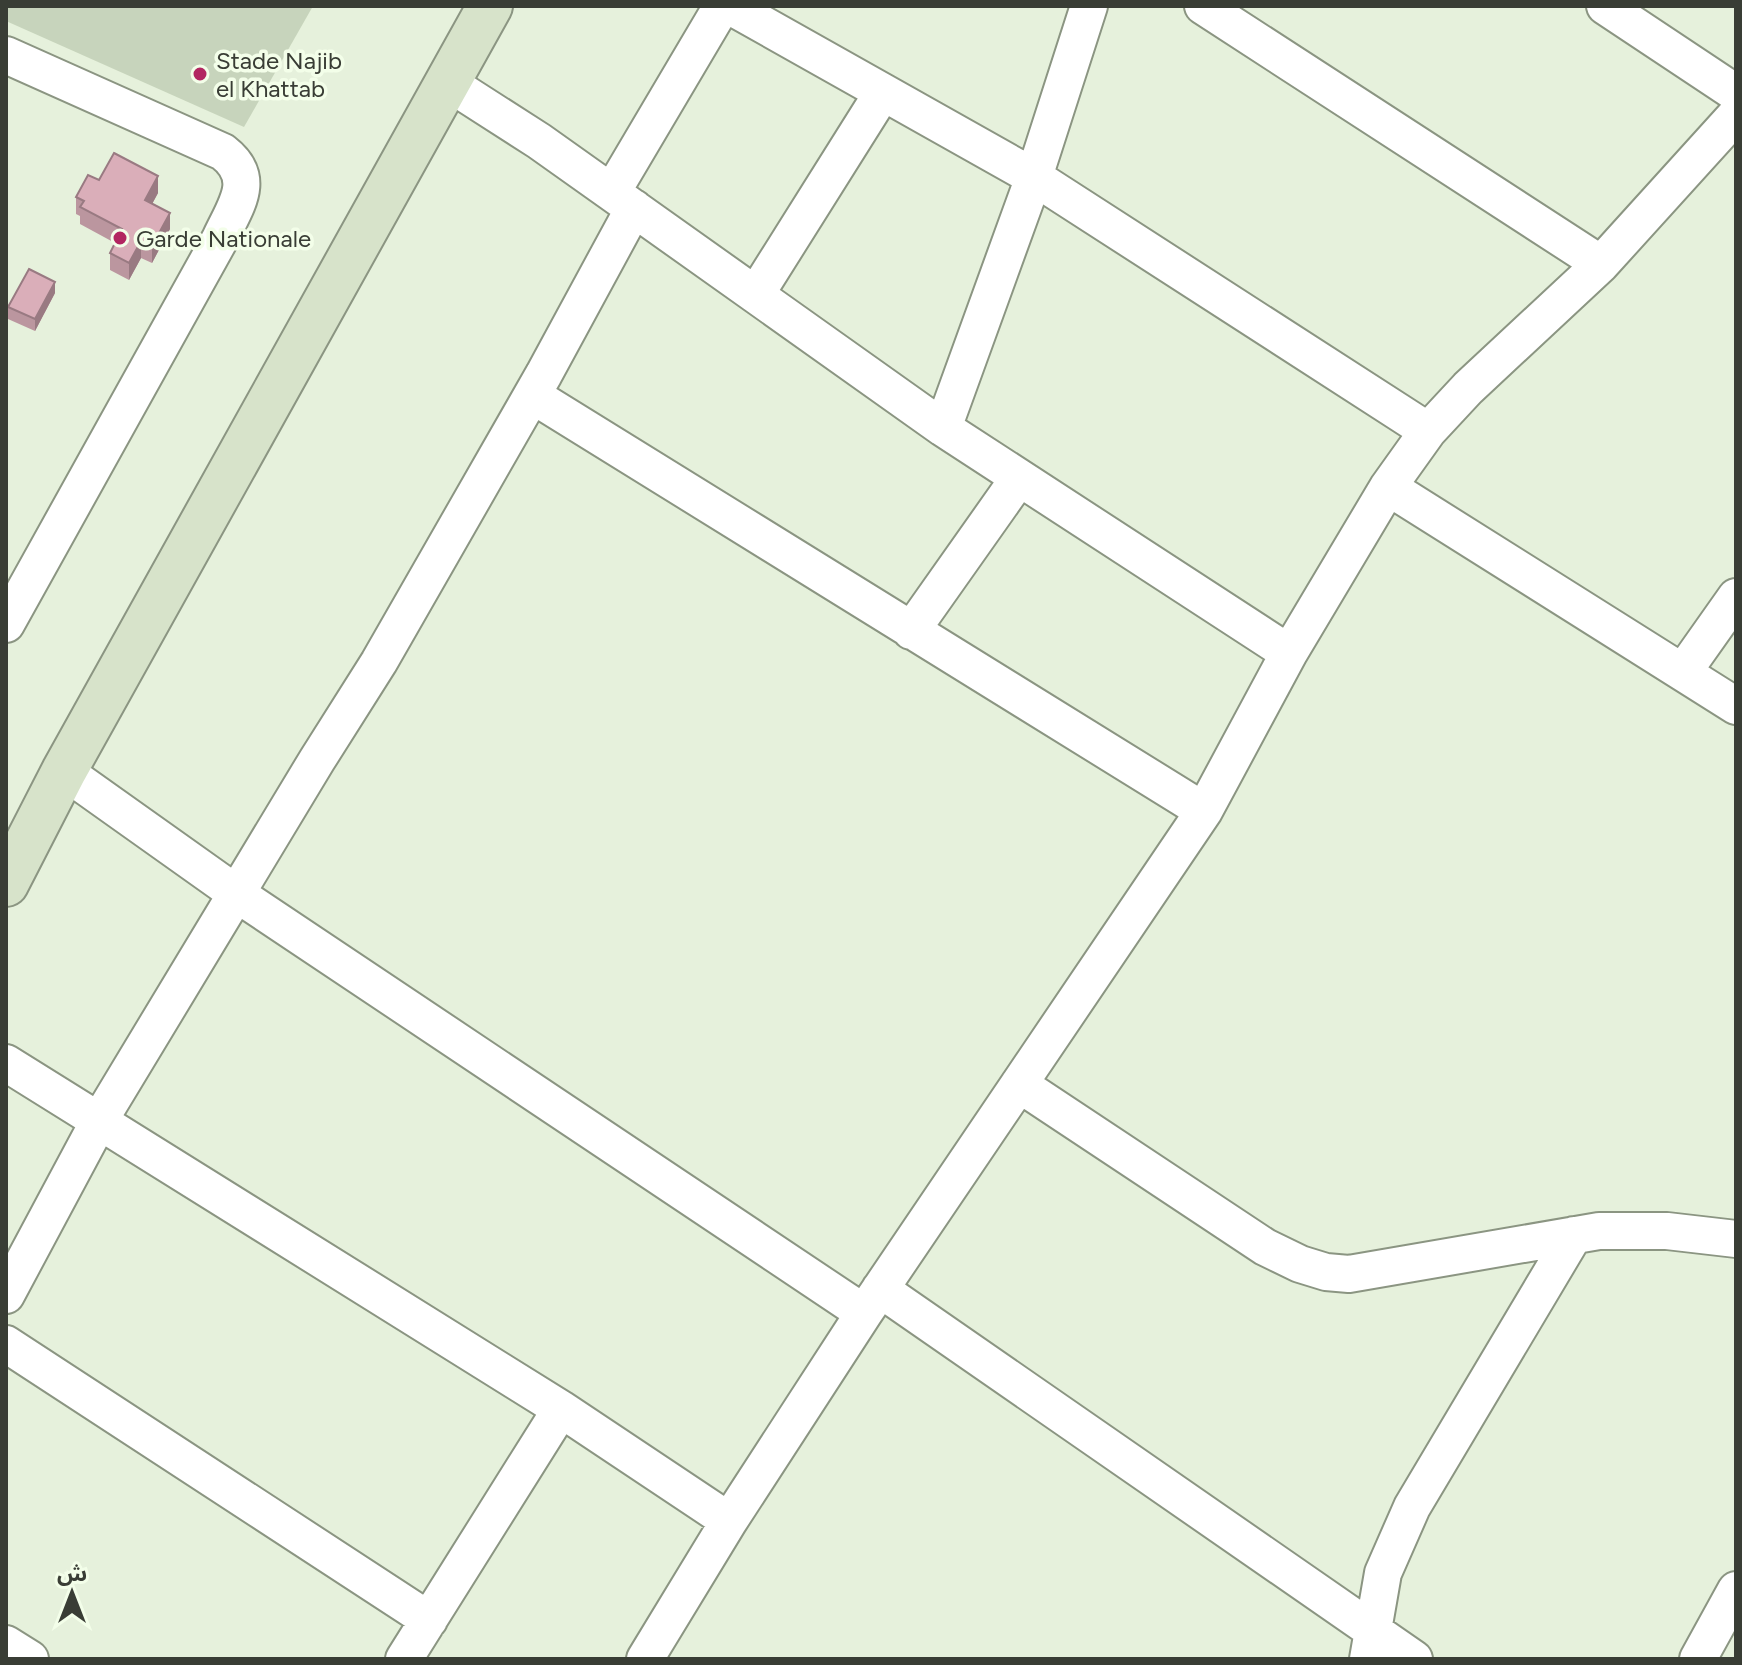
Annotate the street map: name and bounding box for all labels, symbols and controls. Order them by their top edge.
place label: Stade Najib el Khattab [216,46,342,103]
marker: Stade Najib el Khattab [191,65,209,83]
place label: Garde Nationale [136,224,311,253]
marker: Garde Nationale [111,229,129,247]
north arrow [32,1553,112,1633]
text: ش [57,1560,87,1587]

